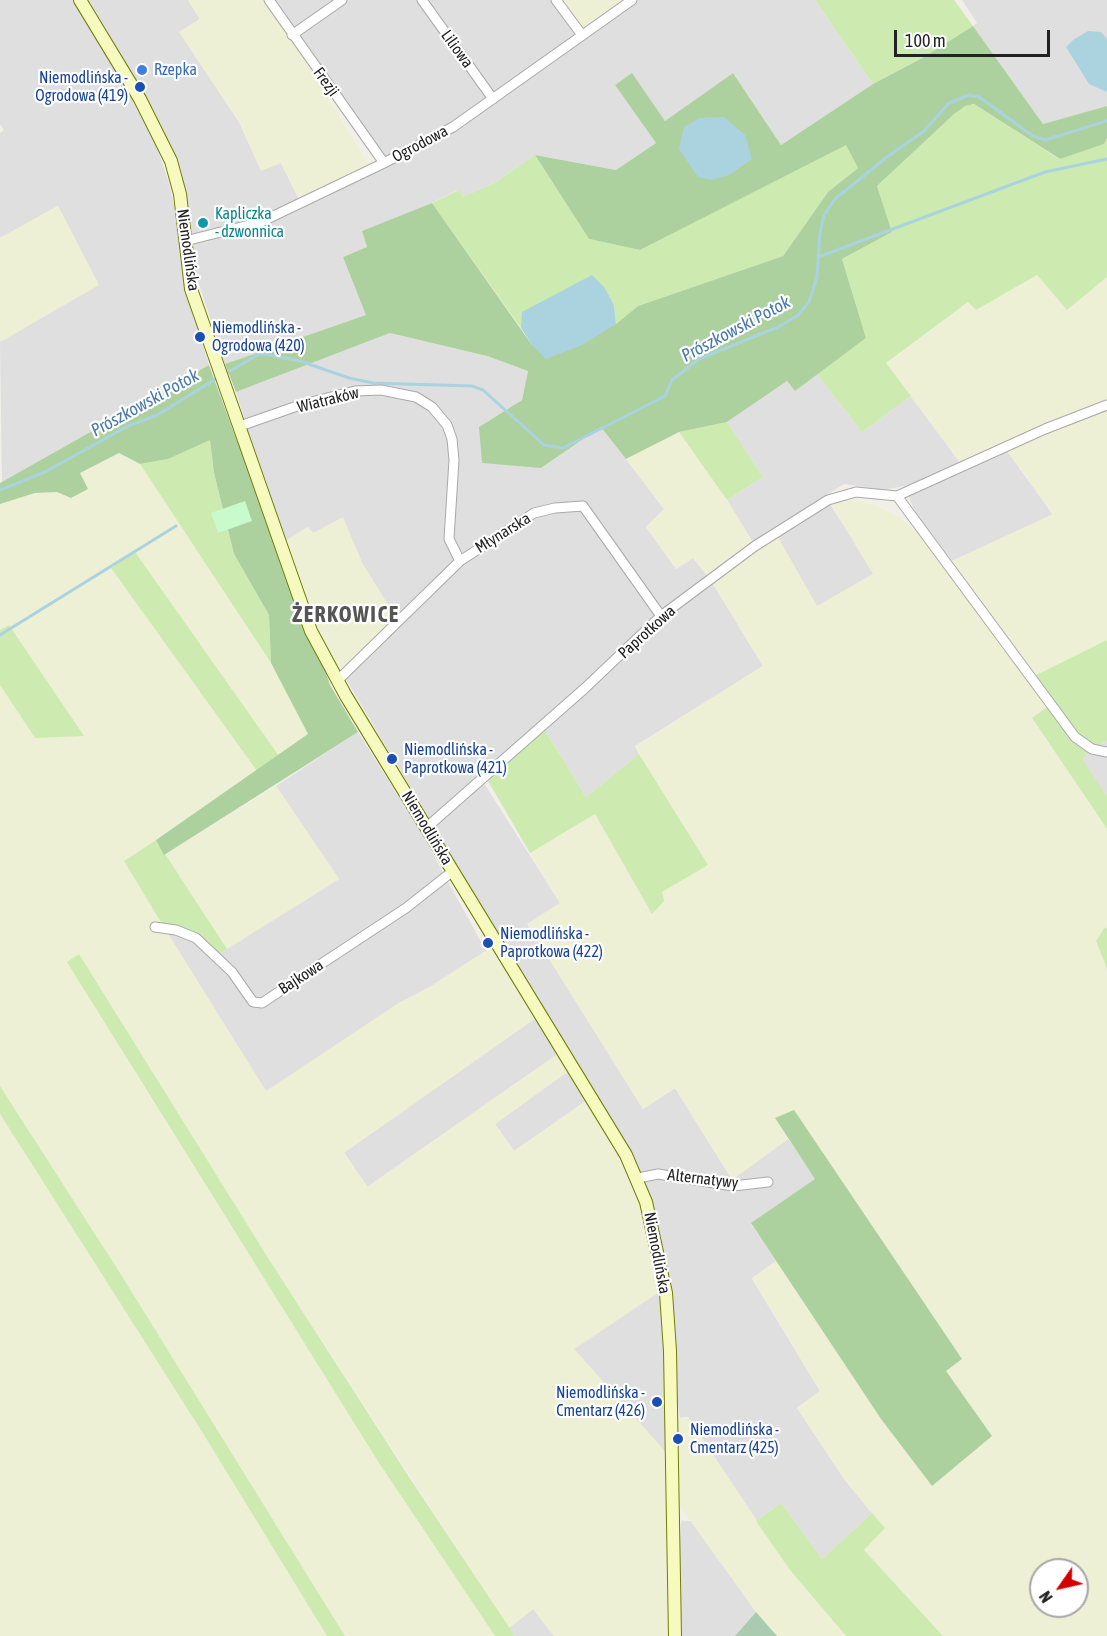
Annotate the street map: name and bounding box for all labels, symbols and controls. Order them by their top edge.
scale bar [897,18,1053,56]
street label: Liliowa [437,26,477,72]
text: 100 m [905,30,946,51]
place label: Rzepka [154,60,197,80]
marker: Rzepka [135,63,149,77]
street label: Frezji [309,64,343,100]
place label: Niemodlińska - Ogrodowa (419) [35,68,128,106]
marker: Niemodlińska - Ogrodowa (419) [133,80,147,94]
street label: Ogrodowa [389,121,451,167]
place label: Kapliczka - dzwonnica [215,204,284,242]
street label: Niemodlińska [173,208,203,292]
marker: Kapliczka - dzwonnica [196,216,210,230]
water label: Prószkowski Potok [678,291,794,367]
place label: Niemodlińska - Ogrodowa (420) [212,318,305,356]
marker: Niemodlińska - Ogrodowa (420) [193,330,207,344]
water label: Prószkowski Potok [87,364,203,442]
street label: Wiatraków [295,383,361,417]
street label: Młynarska [472,509,534,557]
street label: Paprotkowa [614,601,680,663]
district label: ŻERKOWICE [292,602,400,628]
place label: Niemodlińska - Paprotkowa (421) [404,740,507,778]
marker: Niemodlińska - Paprotkowa (421) [385,752,399,766]
street label: Niemodlińska [397,788,457,868]
place label: Niemodlińska - Paprotkowa (422) [500,924,603,962]
marker: Niemodlińska - Paprotkowa (422) [481,936,495,950]
street label: Bajkowa [275,955,327,999]
street label: Alternatywy [667,1165,739,1193]
street label: Niemodlińska [640,1211,674,1295]
place label: Niemodlińska - Cmentarz (426) [556,1383,645,1421]
marker: Niemodlińska - Cmentarz (426) [650,1395,664,1409]
place label: Niemodlińska - Cmentarz (425) [690,1420,779,1458]
marker: Niemodlińska - Cmentarz (425) [671,1432,685,1446]
north arrow [1029,1558,1089,1618]
text: N [1036,1588,1056,1606]

